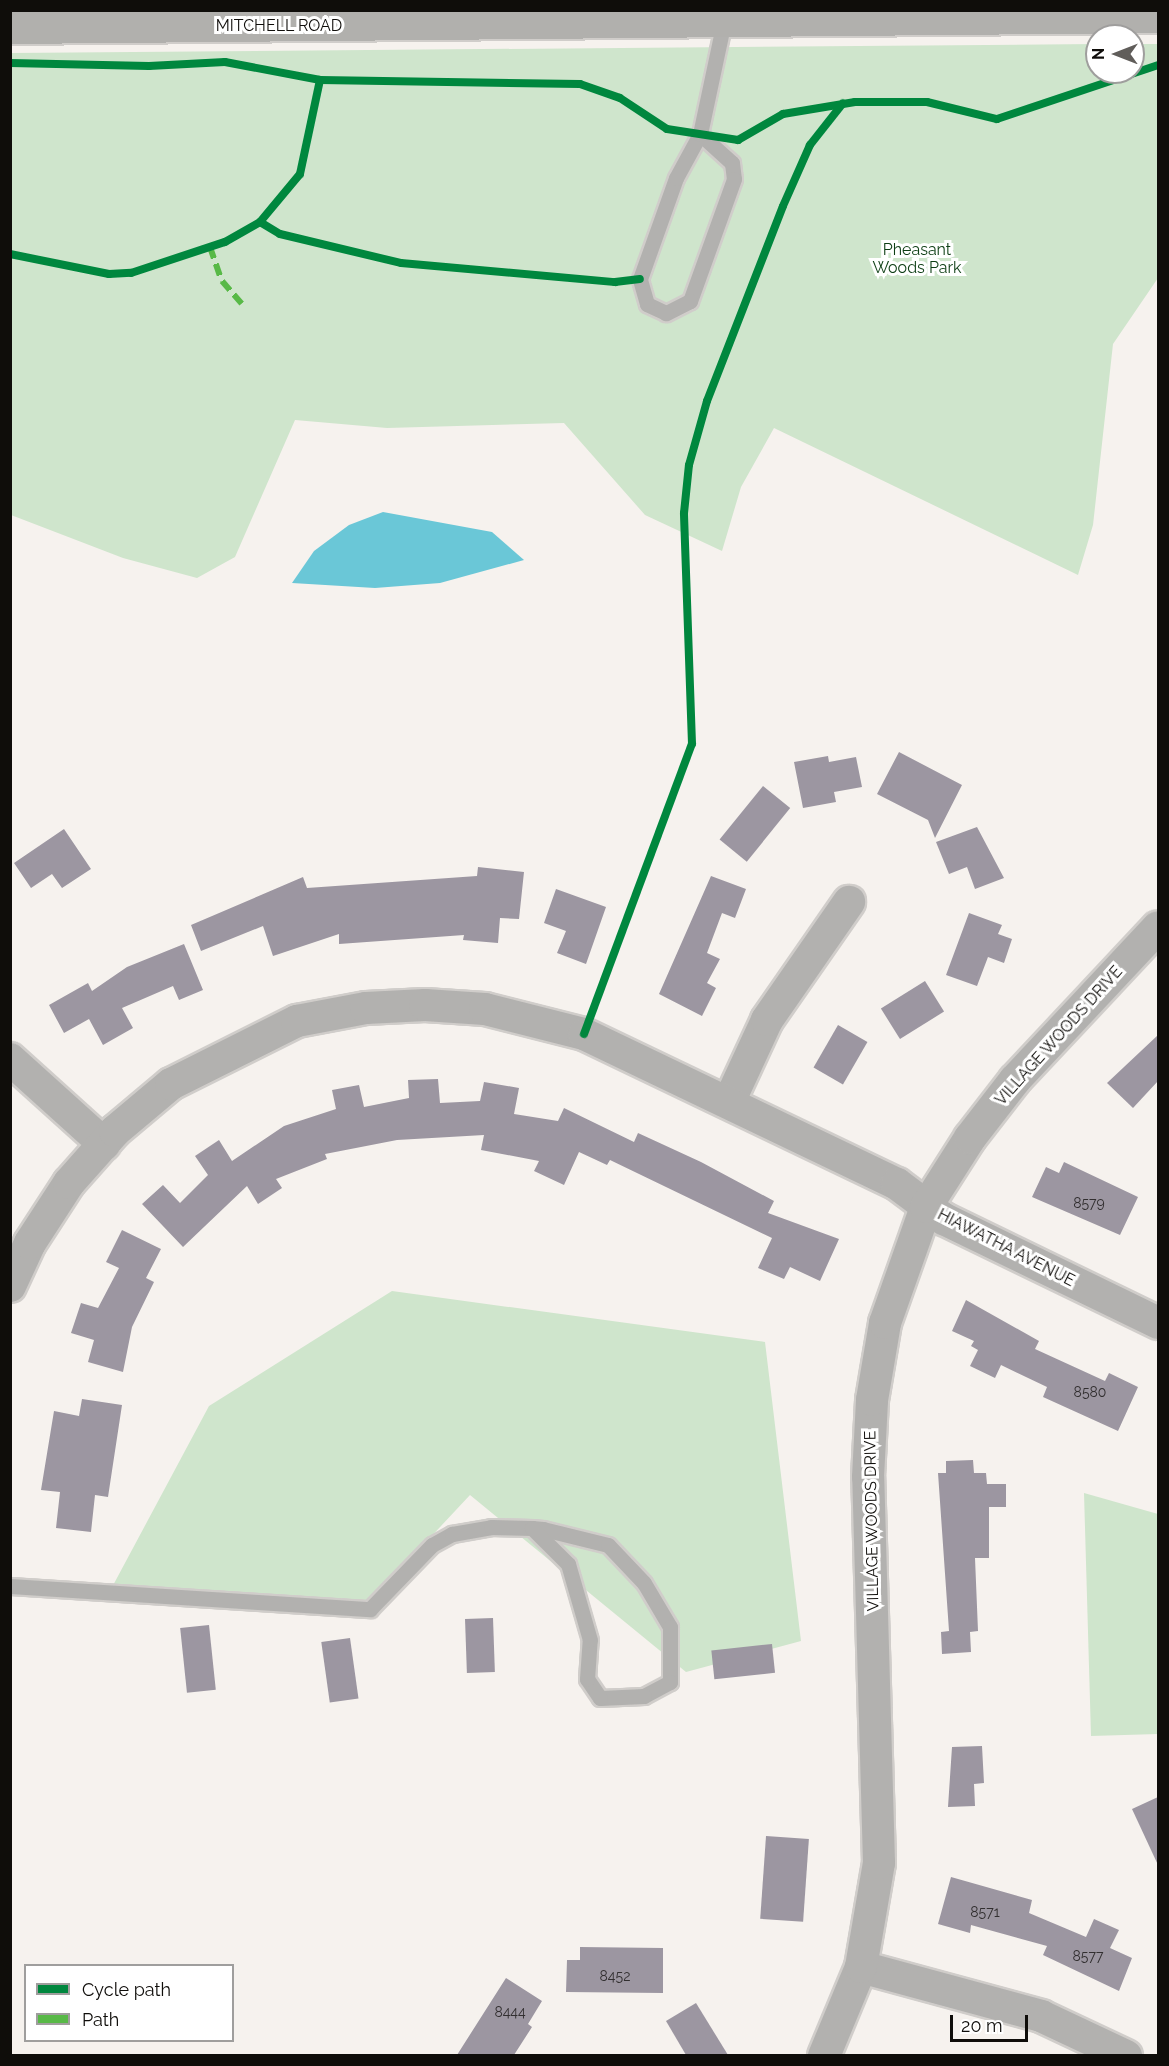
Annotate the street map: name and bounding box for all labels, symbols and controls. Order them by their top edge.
street label: MITCHELL ROAD [216,16,342,36]
north arrow [1085,24,1145,84]
text: N [1089,48,1108,60]
park label: Pheasant Woods Park [872,240,962,278]
street label: VILLAGE WOODS DRIVE [991,962,1127,1110]
house number: 8579 [1073,1195,1105,1211]
street label: HIAWATHA AVENUE [934,1205,1078,1291]
house number: 8580 [1074,1384,1106,1400]
street label: VILLAGE WOODS DRIVE [861,1430,883,1612]
house number: 8571 [970,1904,1000,1920]
house number: 8577 [1073,1948,1103,1964]
legend [24,1964,234,2042]
house number: 8452 [600,1968,630,1984]
text: Cycle path [82,1979,171,2000]
scale bar [953,2003,1031,2041]
house number: 8444 [494,2004,526,2020]
text: Path [82,2009,119,2030]
text: 20 m [961,2015,1003,2036]

